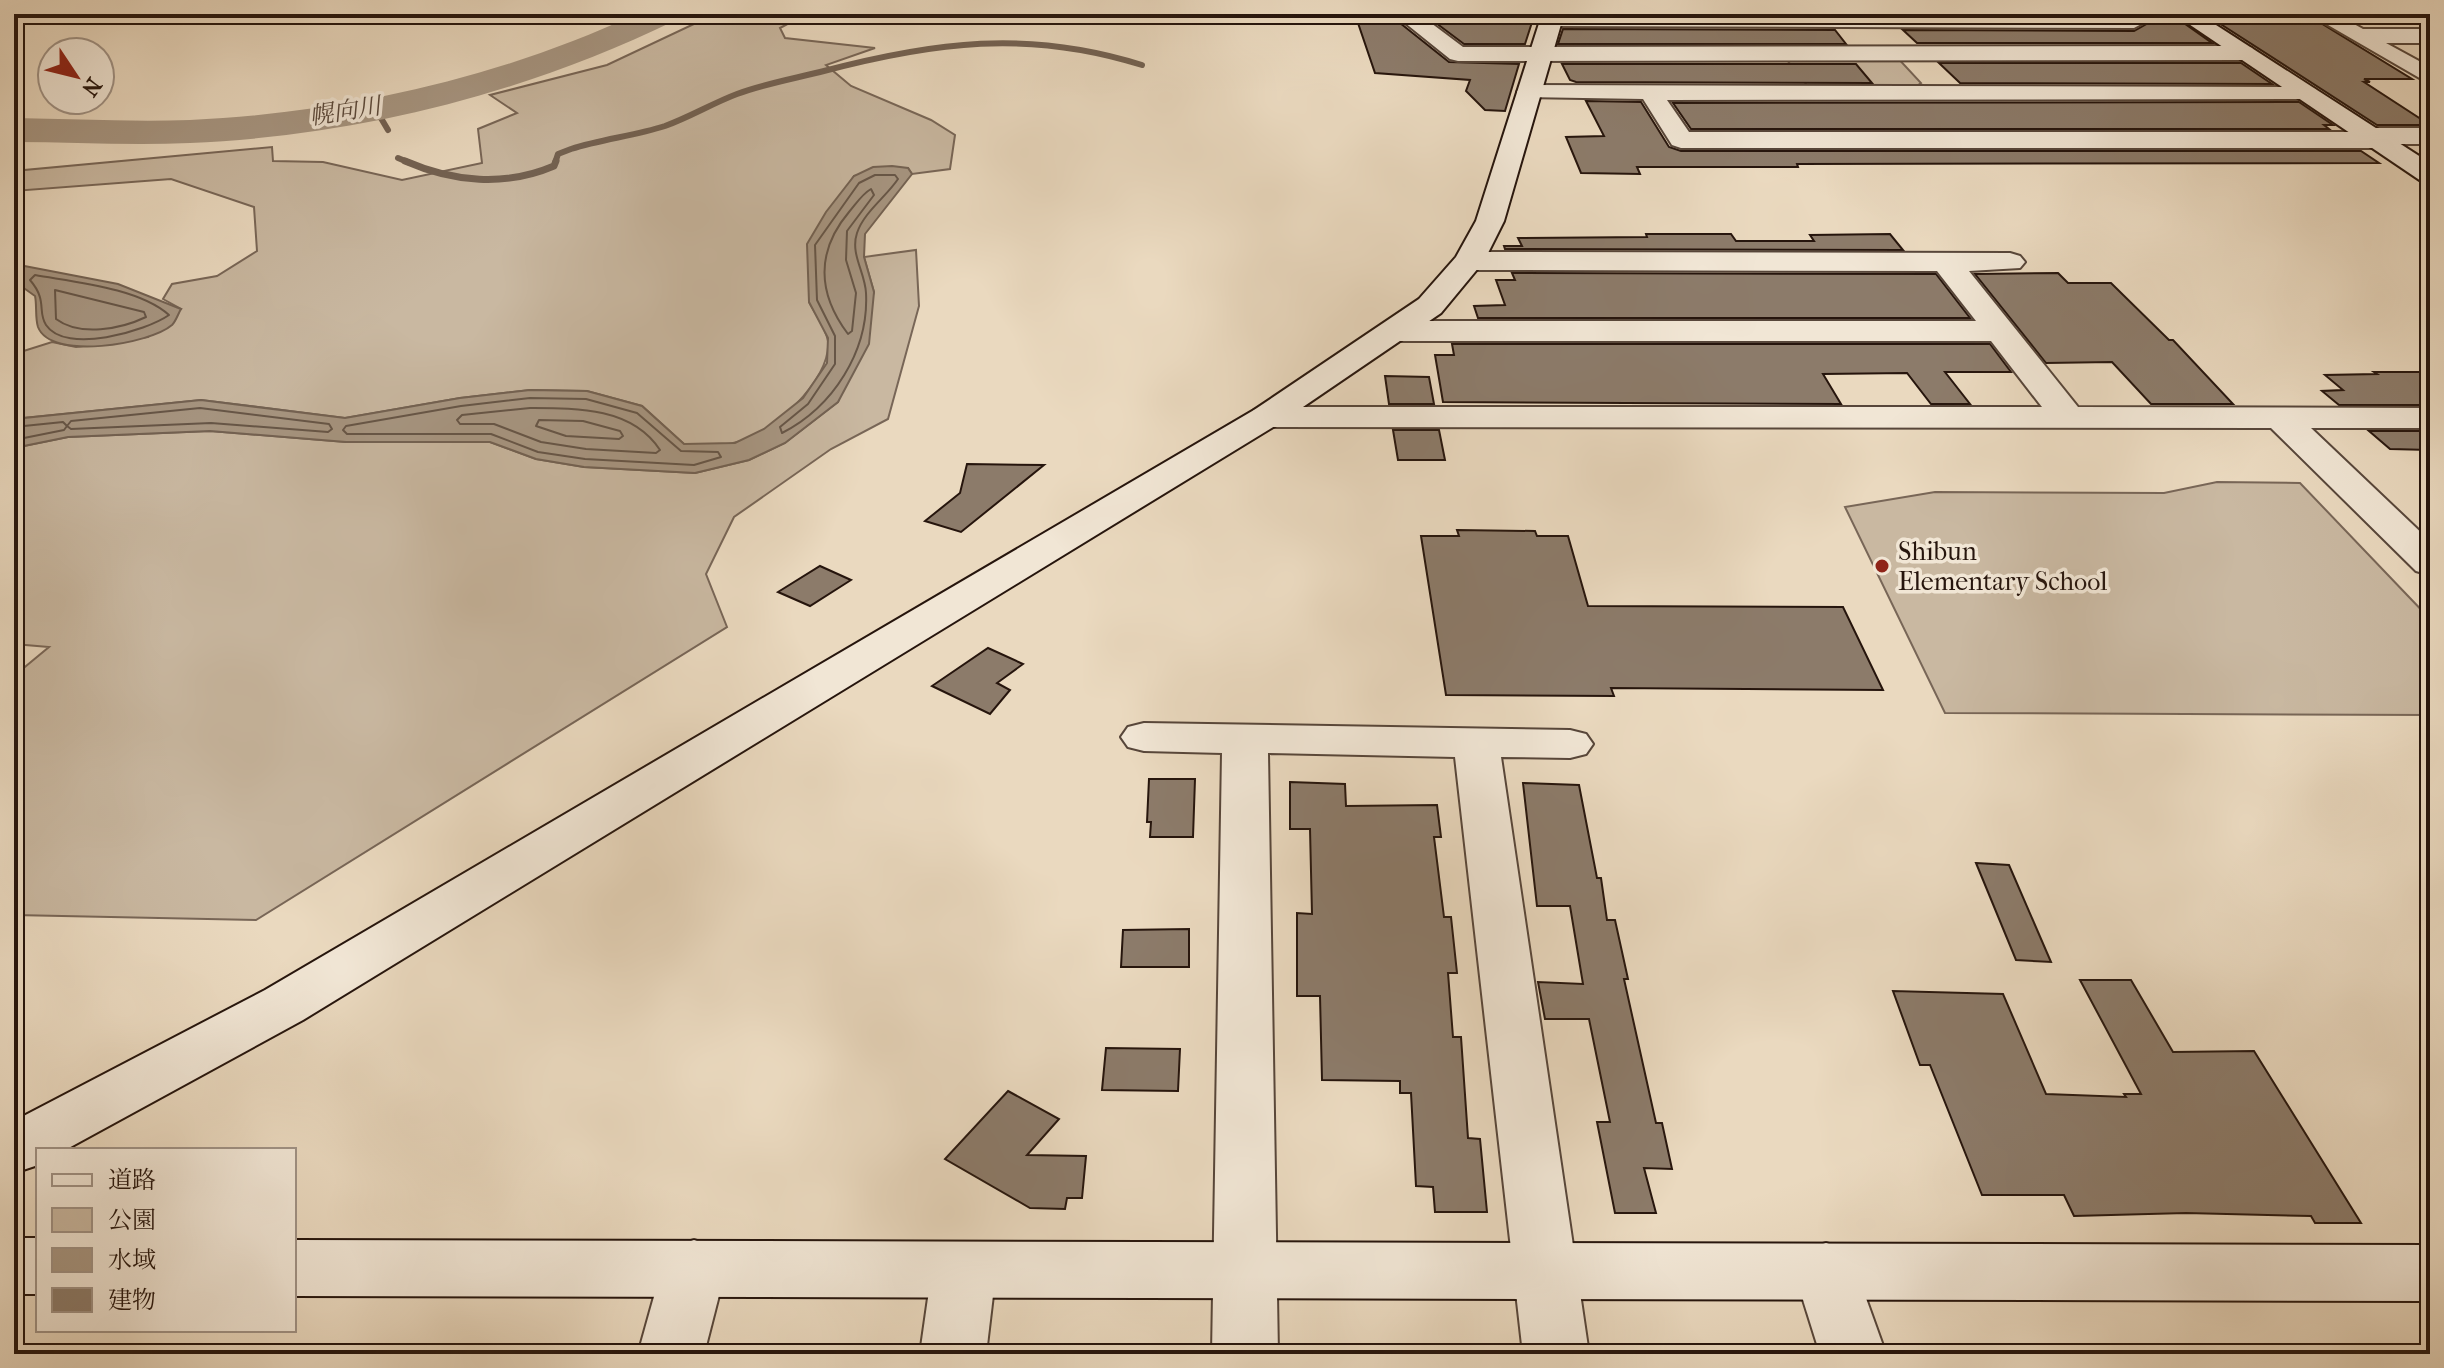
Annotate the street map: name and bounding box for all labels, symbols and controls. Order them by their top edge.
north arrow [36,36,116,116]
text: N [76,73,107,101]
water label: 幌向川 [307,91,386,130]
place label: Shibun Elementary School [1898,536,2107,597]
marker: Shibun Elementary School [1873,557,1891,575]
legend [36,1148,296,1332]
text: 道路 [108,1166,156,1194]
text: 公園 [108,1206,156,1234]
text: 水域 [108,1246,156,1274]
text: 建物 [108,1286,156,1314]

